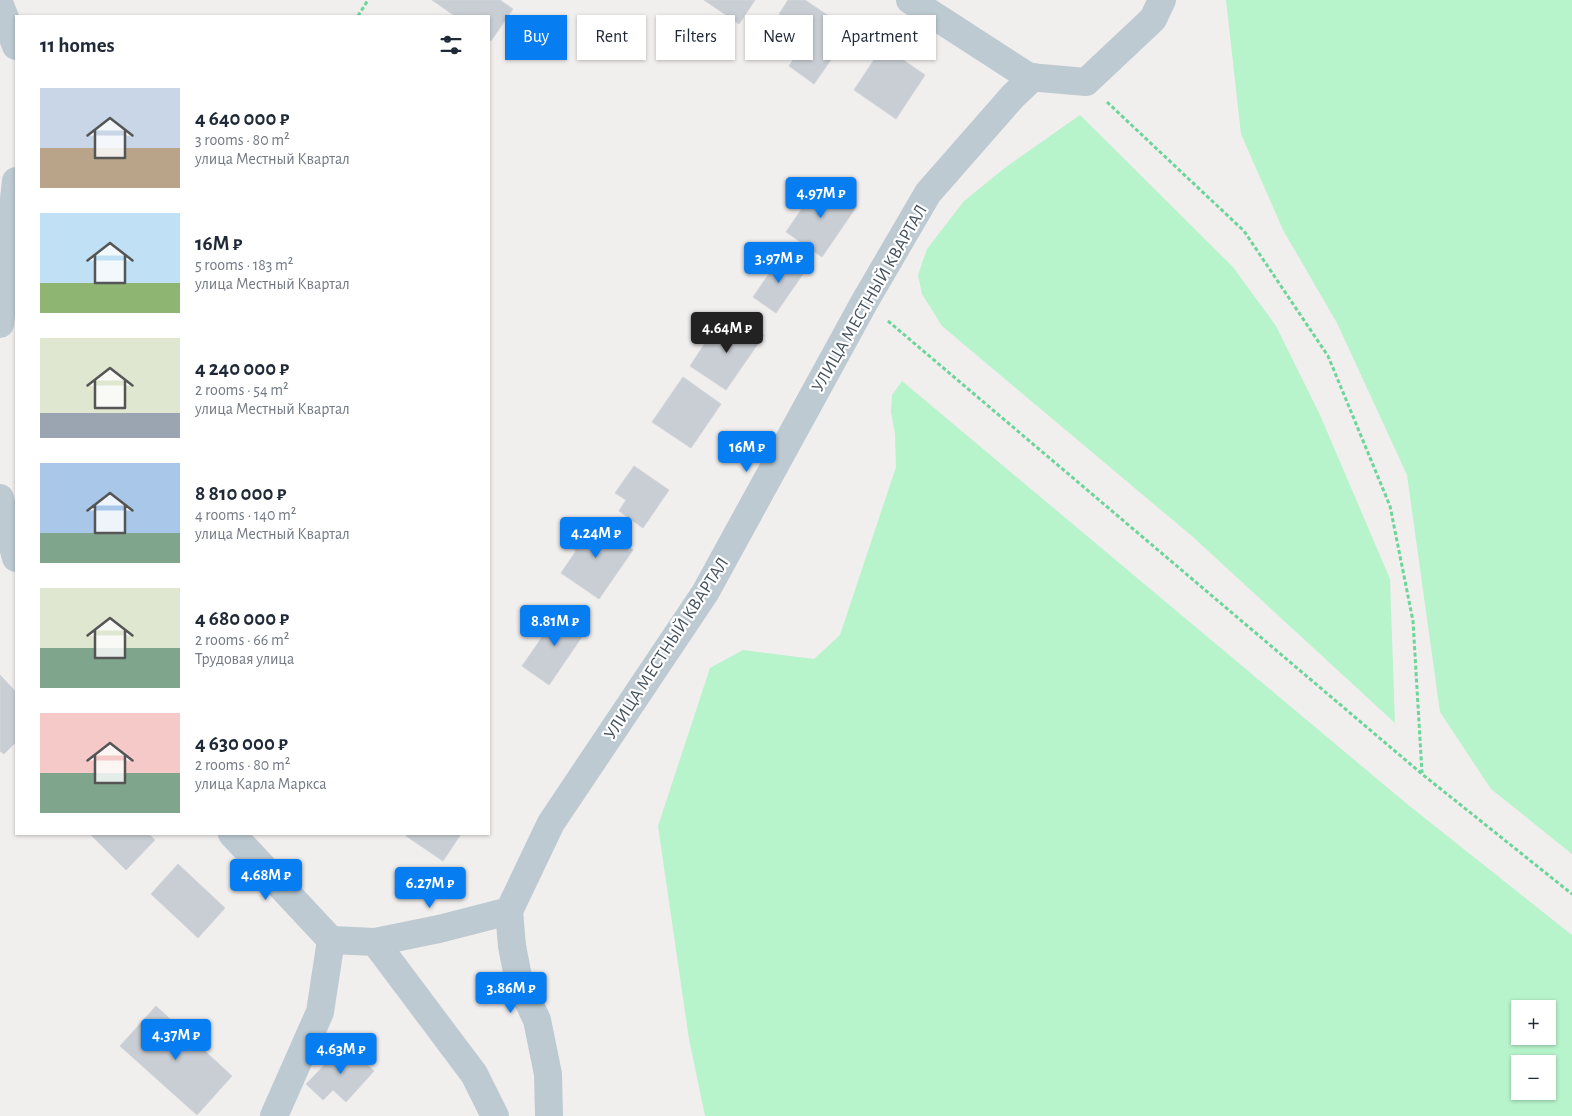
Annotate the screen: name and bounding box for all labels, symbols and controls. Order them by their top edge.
chip: Buy [505,15,567,60]
chip: Rent [577,15,646,60]
chip: Filters [656,15,735,60]
chip: New [745,15,813,60]
chip: Apartment [823,15,936,60]
icon: filters [437,31,465,59]
text: 11 homes [40,35,115,56]
icon: home [80,108,140,168]
text: 4 640 000 ₽ [195,108,289,129]
text: 3 rooms · 80 m² [195,132,290,148]
text: улица Местный Квартал [195,151,350,167]
pin: 4.97M ₽ [775,176,867,219]
text: 4.97M ₽ [796,185,846,201]
street label: УЛИЦА МЕСТНЫЙ КВАРТАЛ [807,201,931,395]
icon: home [80,233,140,293]
text: 16M ₽ [195,233,242,254]
pin: 3.97M ₽ [733,242,825,284]
text: 3.97M ₽ [755,250,803,266]
text: 5 rooms · 183 m² [195,257,293,273]
text: улица Местный Квартал [195,276,350,292]
pin: 4.64M ₽ [681,312,773,354]
text: 4.64M ₽ [702,320,752,336]
icon: home [80,358,140,418]
text: 4 240 000 ₽ [195,358,289,379]
text: 2 rooms · 54 m² [195,382,289,398]
text: улица Местный Квартал [195,401,350,417]
pin: 16M ₽ [712,430,782,473]
text: 16M ₽ [729,439,765,455]
icon: home [80,483,140,543]
text: 8 810 000 ₽ [195,483,286,504]
text: 4 rooms · 140 m² [195,507,296,523]
pin: 4.24M ₽ [550,516,642,559]
text: 4.24M ₽ [571,525,621,541]
text: улица Местный Квартал [195,526,350,542]
street label: УЛИЦА МЕСТНЫЙ КВАРТАЛ [600,553,732,743]
pin: 8.81M ₽ [509,604,601,647]
icon: home [80,608,140,668]
text: 4 680 000 ₽ [195,608,289,629]
text: 8.81M ₽ [531,613,579,629]
text: 2 rooms · 66 m² [195,632,289,648]
text: Трудовая улица [195,651,294,667]
icon: home [80,733,140,793]
text: 4 630 000 ₽ [195,733,288,754]
text: 2 rooms · 80 m² [195,757,290,773]
text: улица Карла Маркса [195,776,327,792]
pin: 4.68M ₽ [220,858,312,901]
pin: 6.27M ₽ [384,866,476,909]
text: 4.68M ₽ [241,867,291,883]
text: 6.27M ₽ [406,875,454,891]
pin: 3.86M ₽ [465,972,557,1014]
text: 3.86M ₽ [487,980,535,996]
map controls [1511,1000,1556,1100]
button: + [1511,1000,1556,1045]
pin: 4.37M ₽ [130,1018,222,1061]
text: 4.37M ₽ [152,1027,200,1043]
pin: 4.63M ₽ [295,1032,387,1075]
text: 4.63M ₽ [317,1041,366,1057]
button: − [1511,1055,1556,1100]

